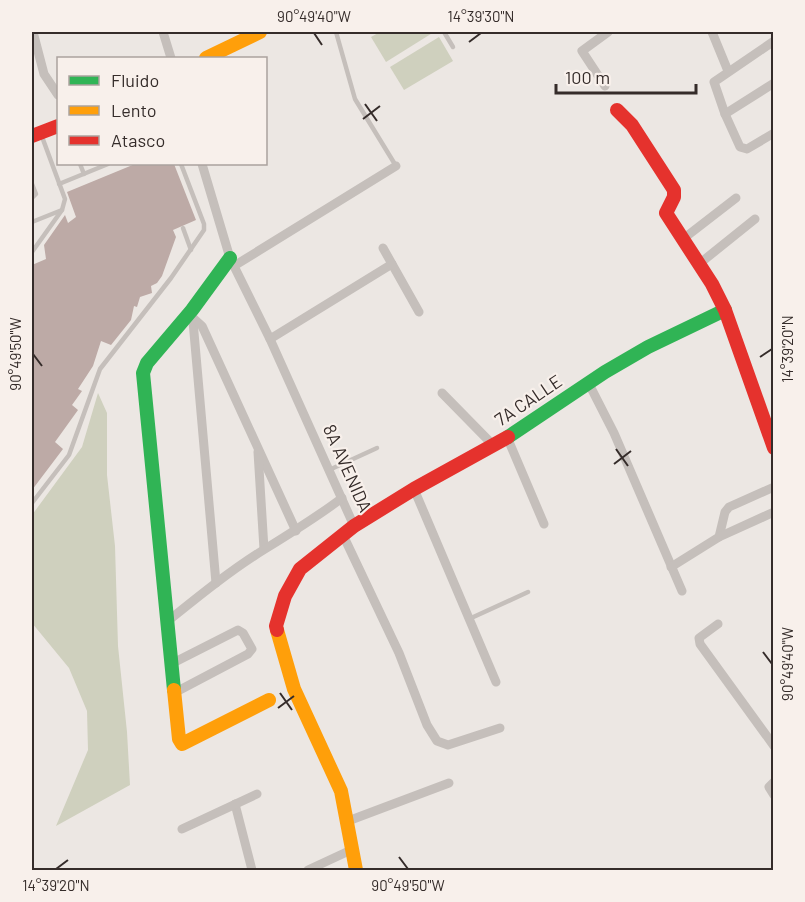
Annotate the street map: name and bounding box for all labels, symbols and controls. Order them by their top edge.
text: 90°49'40"W [277,7,351,25]
text: 14°39'30"N [447,7,515,25]
legend [57,57,267,165]
scale bar [556,57,696,95]
text: 100 m [565,66,610,88]
text: Fluido [111,69,159,91]
text: Lento [111,99,157,121]
text: Atasco [111,129,165,151]
text: 14°39'20"N [778,315,796,383]
text: 90°49'50"W [6,317,24,391]
street label: 7A CALLE [490,370,566,430]
street label: 8A AVENIDA [319,421,377,515]
text: 90°49'40"W [778,627,796,701]
text: 14°39'20"N [22,876,90,894]
text: 90°49'50"W [371,876,445,894]

